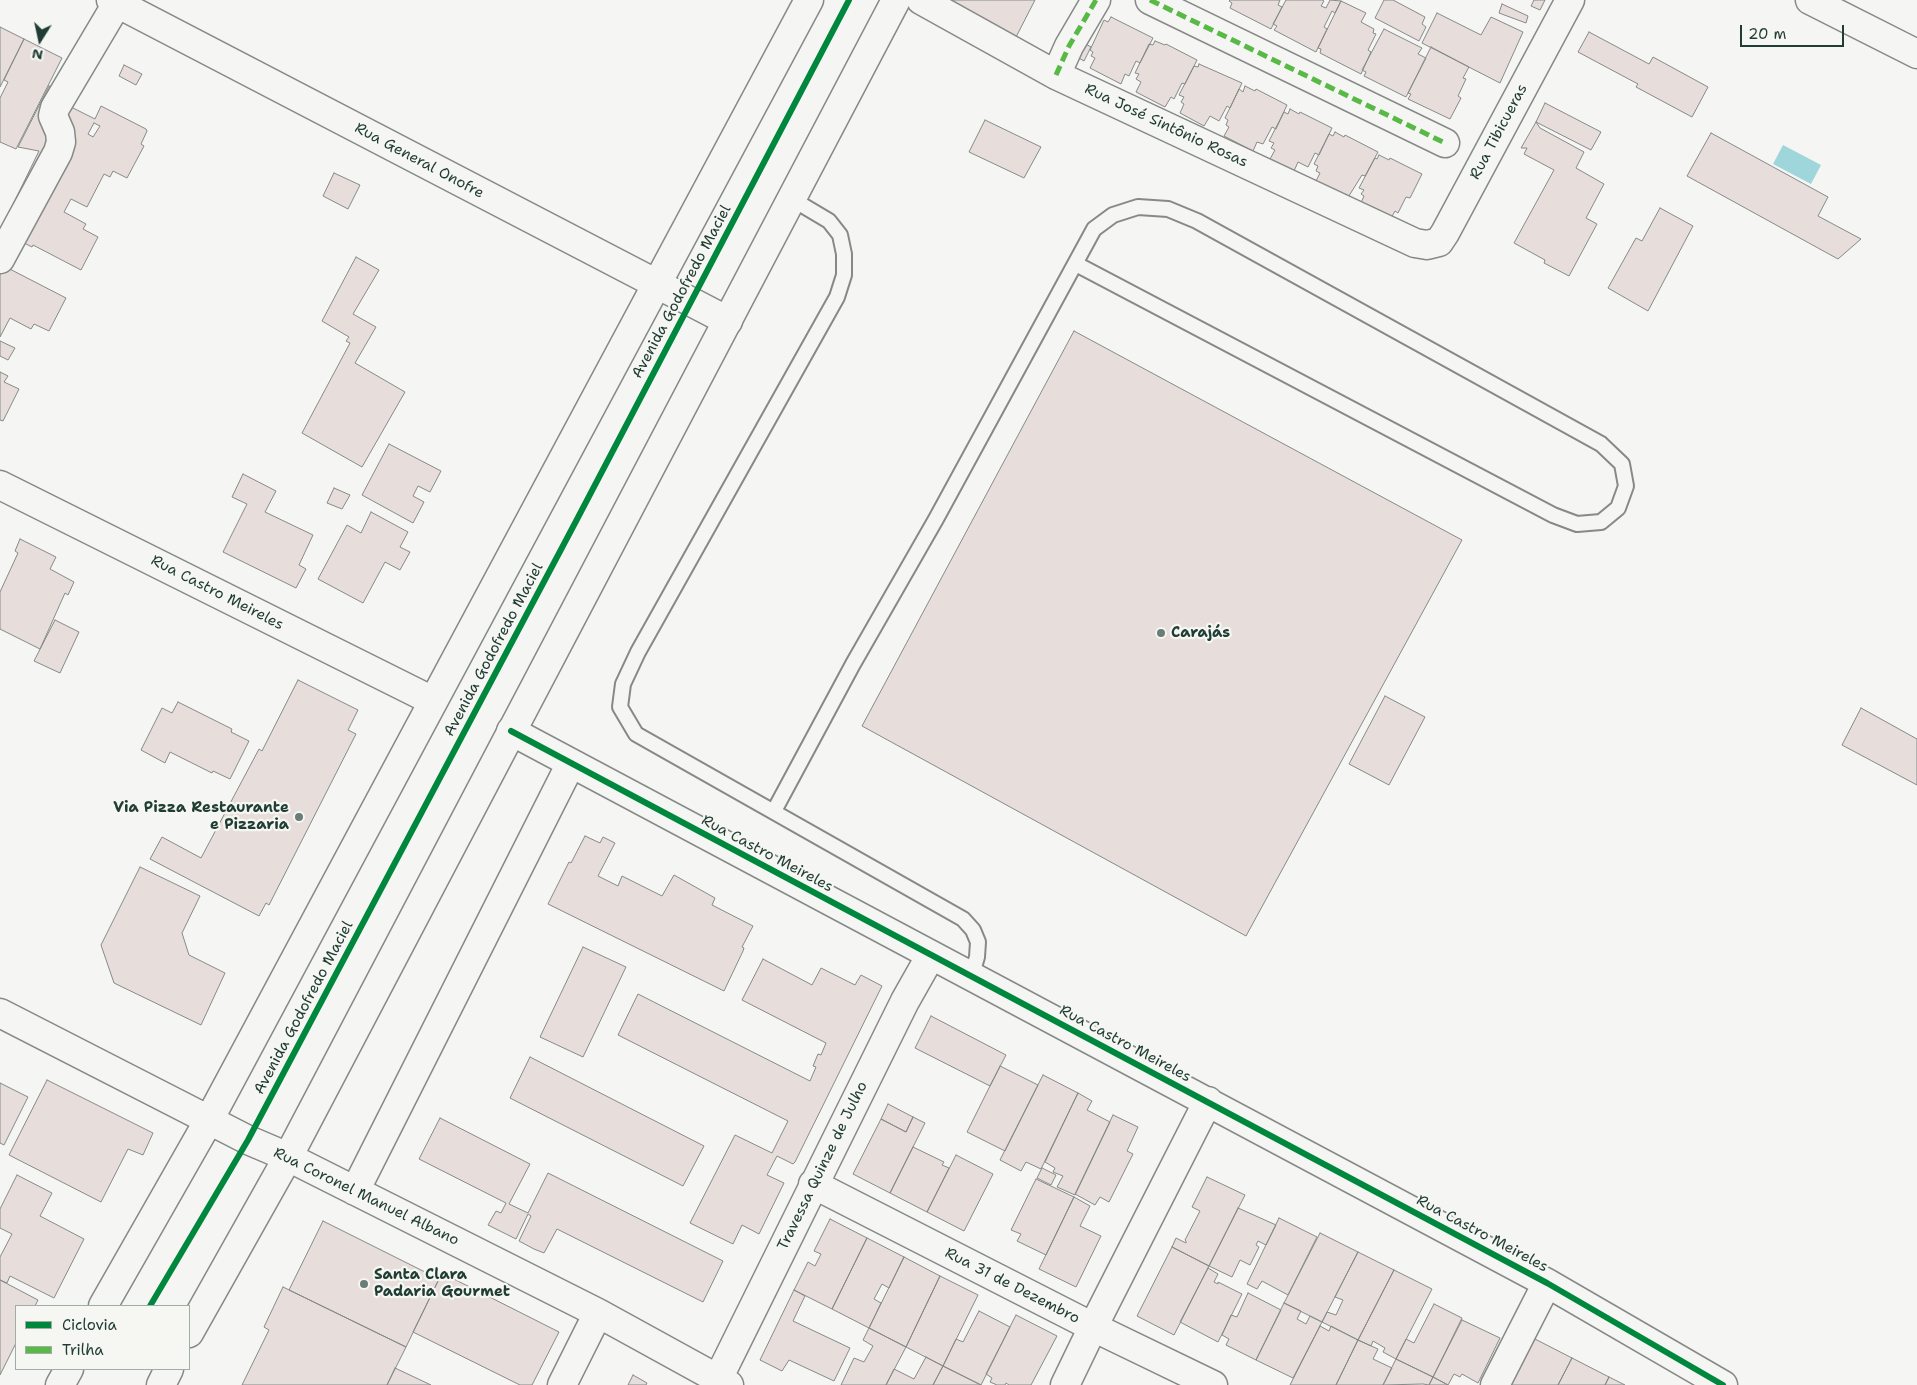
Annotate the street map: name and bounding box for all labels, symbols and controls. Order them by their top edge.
north arrow [15,15,65,65]
scale bar [1742,15,1846,47]
text: 20 m [1748,24,1787,44]
text: N [30,45,44,65]
street label: Rua José Sintônio Rosas [1082,80,1250,172]
street label: Rua Tibicueras [1466,81,1532,183]
street label: Rua General Onofre [351,119,487,203]
street label: Avenida Godofredo Maciel [629,202,735,382]
street label: Rua Castro Meireles [148,552,286,634]
street label: Avenida Godofredo Maciel [441,560,547,740]
place label: Carajás [1171,624,1230,642]
marker: Carajás [1155,627,1167,639]
place label: Via Pizza Restaurante e Pizzaria [113,799,289,834]
marker: Via Pizza Restaurante e Pizzaria [293,811,305,823]
street label: Rua Castro Meireles [698,812,836,896]
street label: Avenida Godofredo Maciel [251,918,357,1098]
street label: Rua Castro Meireles [1056,1002,1194,1086]
street label: Travessa Quinze de Julho [774,1079,872,1253]
street label: Rua Coronel Manuel Albano [270,1144,462,1250]
street label: Rua Castro Meireles [1413,1192,1551,1276]
street label: Rua 31 de Dezembro [942,1244,1082,1328]
place label: Santa Clara Padaria Gourmet [374,1266,510,1301]
marker: Santa Clara Padaria Gourmet [358,1278,370,1290]
legend [15,1305,190,1370]
text: Ciclovia [62,1315,117,1335]
text: Trilha [62,1340,104,1360]

